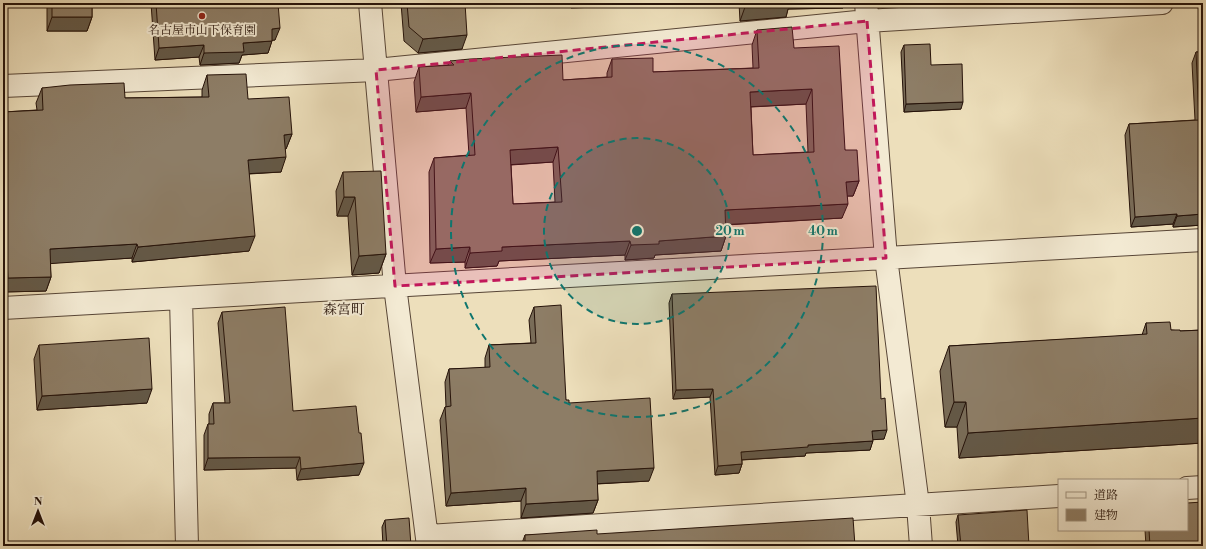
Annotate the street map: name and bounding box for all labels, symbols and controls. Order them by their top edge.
marker: 名古屋市山下保育園 [197,11,207,21]
place label: 名古屋市山下保育園 [148,23,256,38]
centre of rings [630,224,644,238]
text: 20 m [715,224,745,239]
text: 40 m [808,224,838,239]
district label: 森宮町 [323,301,365,319]
legend [1058,479,1188,531]
text: 道路 [1094,488,1118,503]
north arrow [18,491,58,531]
text: N [34,495,43,509]
text: 建物 [1094,508,1118,523]

